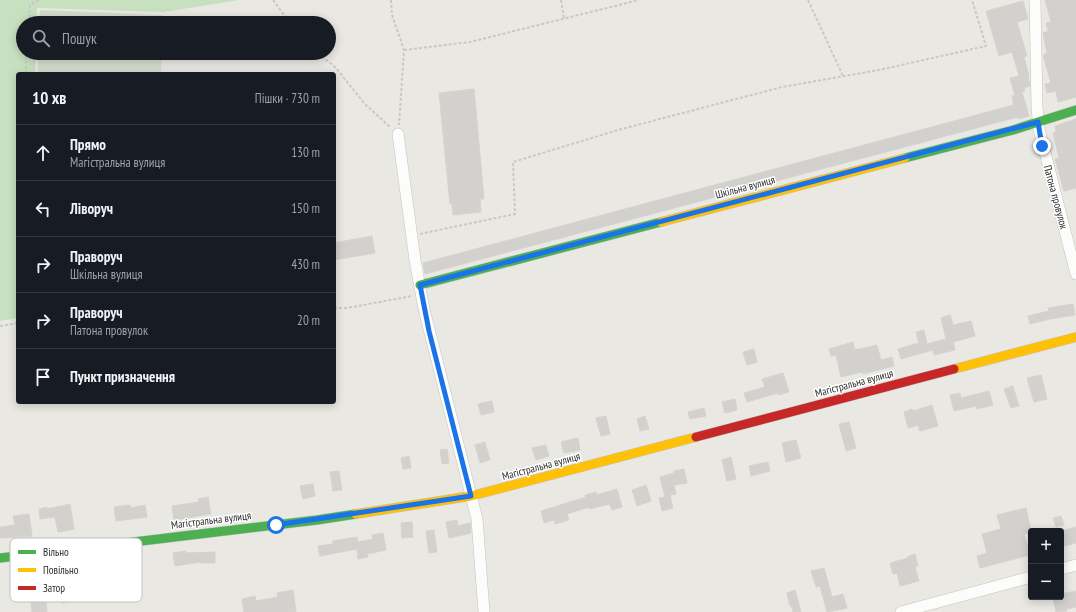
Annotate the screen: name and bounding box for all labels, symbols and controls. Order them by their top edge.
search box [16,16,336,60]
icon: search [30,27,52,49]
text: Пошук [62,29,97,48]
text: 10 хв [32,87,66,109]
text: Пішки · 730 m [255,90,320,107]
text: Прямо [70,135,106,154]
route end [1033,137,1051,155]
icon: ahead [32,142,54,164]
text: 130 m [291,144,320,161]
text: Магістральна вулиця [70,154,165,171]
street label: Патона провулок [1041,163,1071,231]
street label: Шкільна вулиця [714,172,776,202]
icon: left [32,198,54,220]
text: Ліворуч [70,199,113,218]
text: 150 m [291,200,320,217]
text: Праворуч [70,247,123,266]
icon: right [32,254,54,276]
text: 430 m [291,256,320,273]
text: Шкільна вулиця [70,266,142,283]
text: Праворуч [70,303,123,322]
icon: right [32,310,54,332]
text: 20 m [297,312,320,329]
text: Патона провулок [70,322,148,339]
icon: arrive [32,366,54,388]
street label: Магістральна вулиця [813,366,895,400]
text: Пункт призначення [70,367,175,386]
street label: Магістральна вулиця [500,449,582,483]
street label: Магістральна вулиця [170,508,252,532]
route start [267,516,285,534]
map controls [1028,528,1064,600]
button: + [1028,528,1064,564]
legend [10,538,142,602]
text: Вільно [43,545,69,559]
text: Повільно [43,563,79,577]
button: − [1028,564,1064,600]
text: Затор [43,581,65,595]

